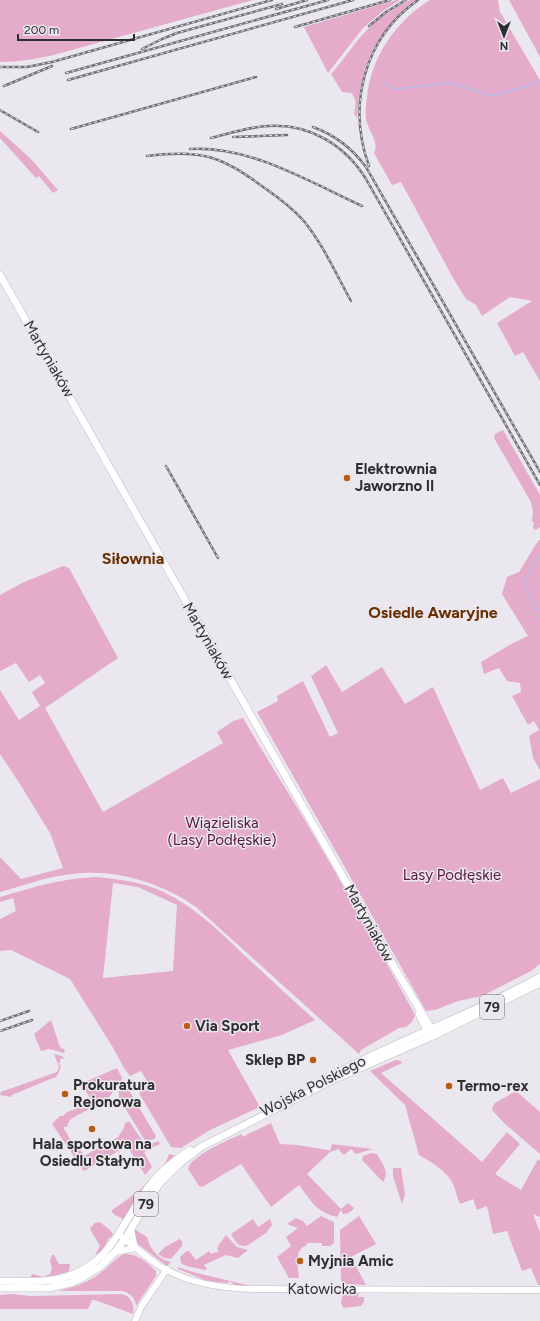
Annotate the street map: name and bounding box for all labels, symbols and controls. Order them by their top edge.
scale bar [18,16,134,42]
north arrow [484,16,524,56]
text: 200 m [24,23,59,37]
text: N [500,39,508,52]
street label: Martyniaków [20,317,78,401]
place label: Elektrownia Jaworzno II [355,460,437,495]
marker: Elektrownia Jaworzno II [342,473,352,483]
district label: Siłownia [102,549,164,568]
street label: Martyniaków [179,599,237,683]
district label: Osiedle Awaryjne [368,603,498,622]
park label: Wiązieliska (Lasy Podłęskie) [168,814,276,849]
park label: Lasy Podłęskie [403,866,501,884]
street label: Martyniaków [340,881,398,965]
road number: 79 [480,995,504,1019]
place label: Via Sport [195,1017,260,1035]
marker: Via Sport [182,1021,192,1031]
place label: Sklep BP [245,1051,305,1069]
street label: Wojska Polskiego [257,1052,369,1120]
marker: Sklep BP [308,1055,318,1065]
place label: Prokuratura Rejonowa [73,1076,155,1111]
place label: Termo-rex [457,1077,528,1095]
marker: Termo-rex [444,1081,454,1091]
marker: Prokuratura Rejonowa [60,1089,70,1099]
marker: Hala sportowa na Osiedlu Stałym [87,1124,97,1134]
place label: Hala sportowa na Osiedlu Stałym [32,1135,152,1170]
road number: 79 [134,1192,158,1216]
place label: Myjnia Amic [308,1252,394,1270]
marker: Myjnia Amic [295,1256,305,1266]
street label: Katowicka [288,1280,356,1298]

